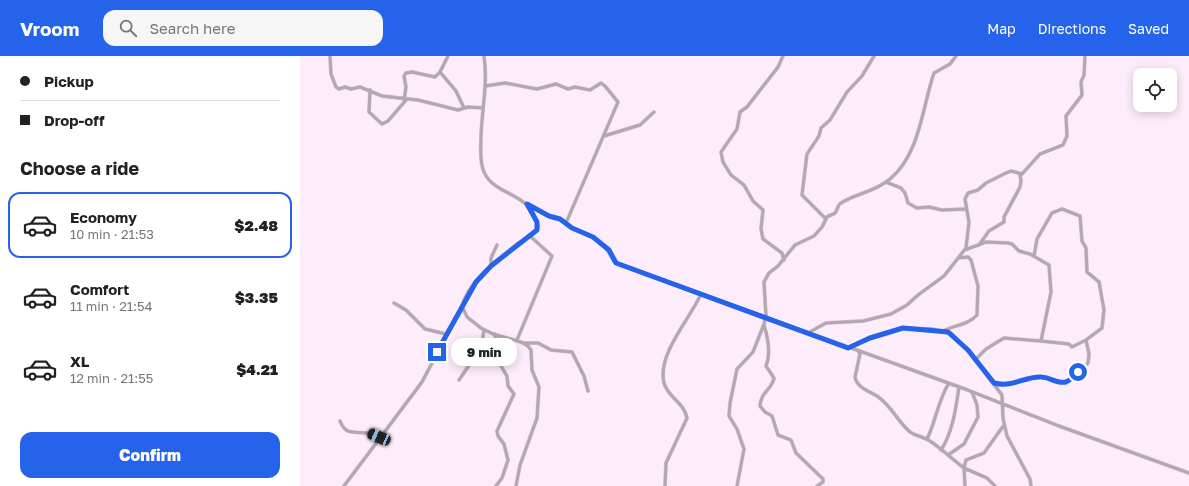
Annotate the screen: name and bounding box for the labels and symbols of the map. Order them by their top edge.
callout: 9 min [451,338,517,366]
route end [428,343,446,361]
route start [1069,363,1087,381]
car [366,427,392,447]

